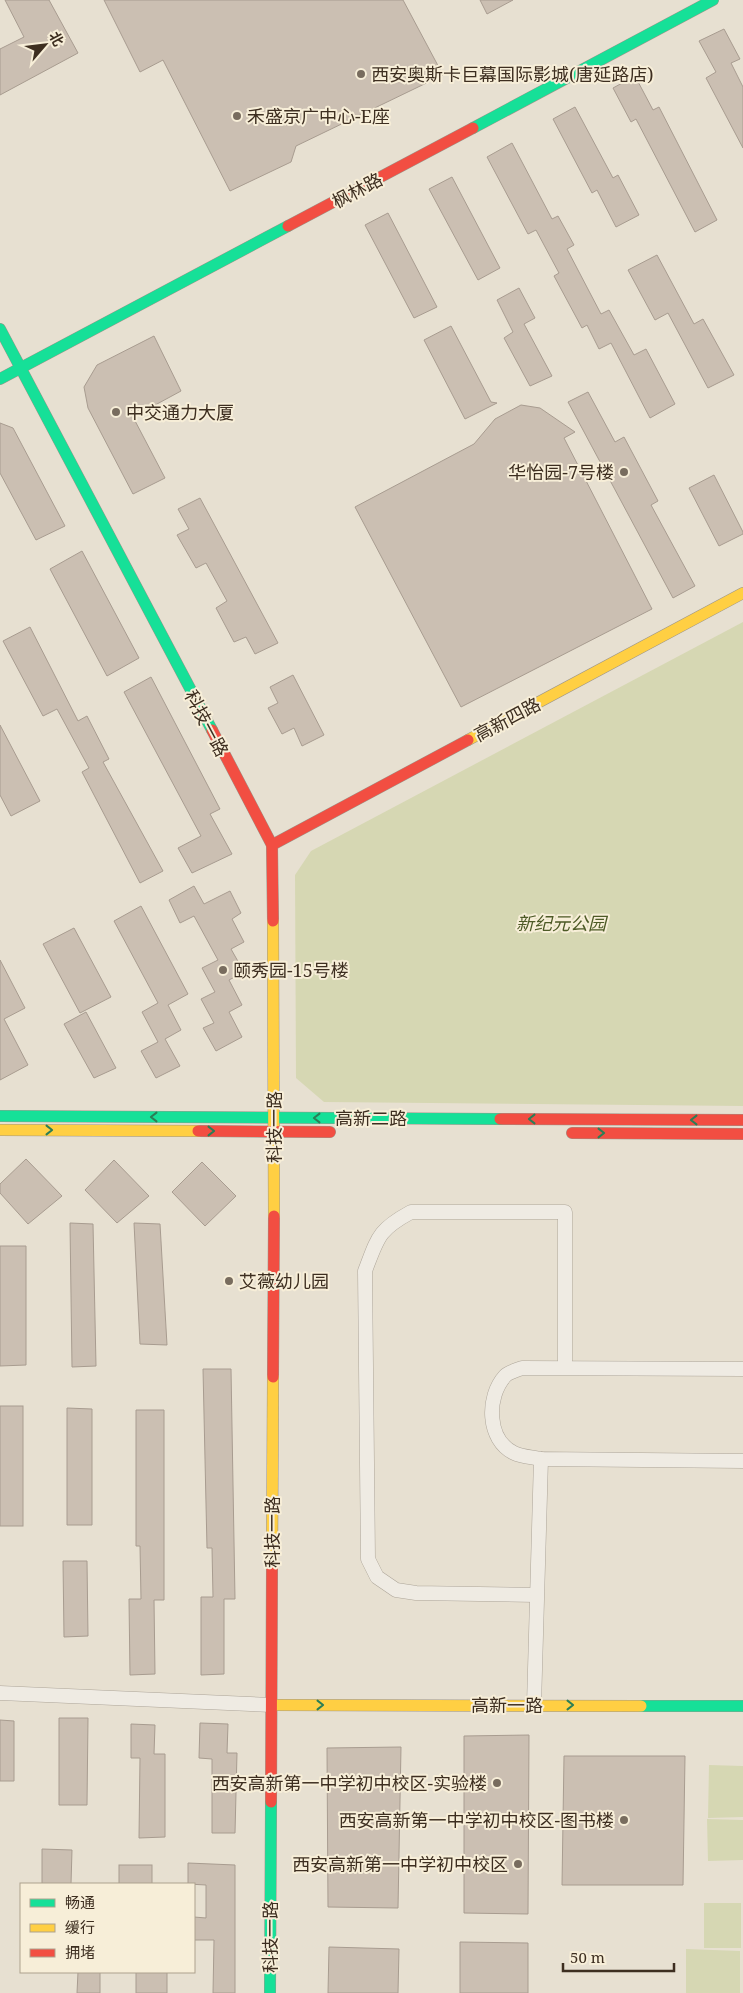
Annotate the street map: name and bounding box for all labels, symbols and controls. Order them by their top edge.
north arrow [20,20,70,70]
text: 北 [45,28,69,49]
place label: 西安奥斯卡巨幕国际影城(唐延路店) [371,62,653,86]
marker: 西安奥斯卡巨幕国际影城(唐延路店) [355,68,367,80]
place label: 禾盛京广中心-E座 [247,104,390,128]
marker: 禾盛京广中心-E座 [231,110,243,122]
street label: 枫林路 [328,167,386,213]
place label: 中交通力大厦 [126,400,234,424]
marker: 中交通力大厦 [110,406,122,418]
place label: 华怡园-7号楼 [508,460,614,484]
marker: 华怡园-7号楼 [618,466,630,478]
street label: 科技一路 [180,686,234,760]
street label: 高新四路 [470,692,544,746]
park label: 新纪元公园 [516,911,609,935]
place label: 颐秀园-15号楼 [233,958,349,982]
marker: 颐秀园-15号楼 [217,964,229,976]
street label: 科技一路 [262,1091,286,1163]
street label: 高新二路 [335,1106,407,1130]
one-way arrow [150,1112,158,1122]
one-way arrow [313,1113,320,1123]
one-way arrow [528,1114,536,1124]
one-way arrow [690,1115,698,1125]
one-way arrow [45,1125,53,1135]
one-way arrow [208,1126,215,1136]
one-way arrow [598,1128,605,1138]
place label: 艾薇幼儿园 [239,1269,329,1293]
marker: 艾薇幼儿园 [223,1275,235,1287]
street label: 科技一路 [260,1496,284,1568]
street label: 高新一路 [471,1693,543,1717]
one-way arrow [317,1700,325,1710]
one-way arrow [567,1700,575,1710]
place label: 西安高新第一中学初中校区-实验楼 [211,1771,487,1795]
marker: 西安高新第一中学初中校区-实验楼 [491,1777,503,1789]
place label: 西安高新第一中学初中校区-图书楼 [338,1808,614,1832]
marker: 西安高新第一中学初中校区-图书楼 [618,1814,630,1826]
place label: 西安高新第一中学初中校区 [292,1852,508,1876]
marker: 西安高新第一中学初中校区 [512,1858,524,1870]
legend [20,1883,195,1973]
text: 畅通 [65,1892,95,1912]
street label: 科技一路 [258,1901,282,1973]
text: 缓行 [65,1917,95,1937]
scale bar [563,1940,674,1972]
text: 拥堵 [65,1942,95,1962]
text: 50 m [570,1947,605,1967]

